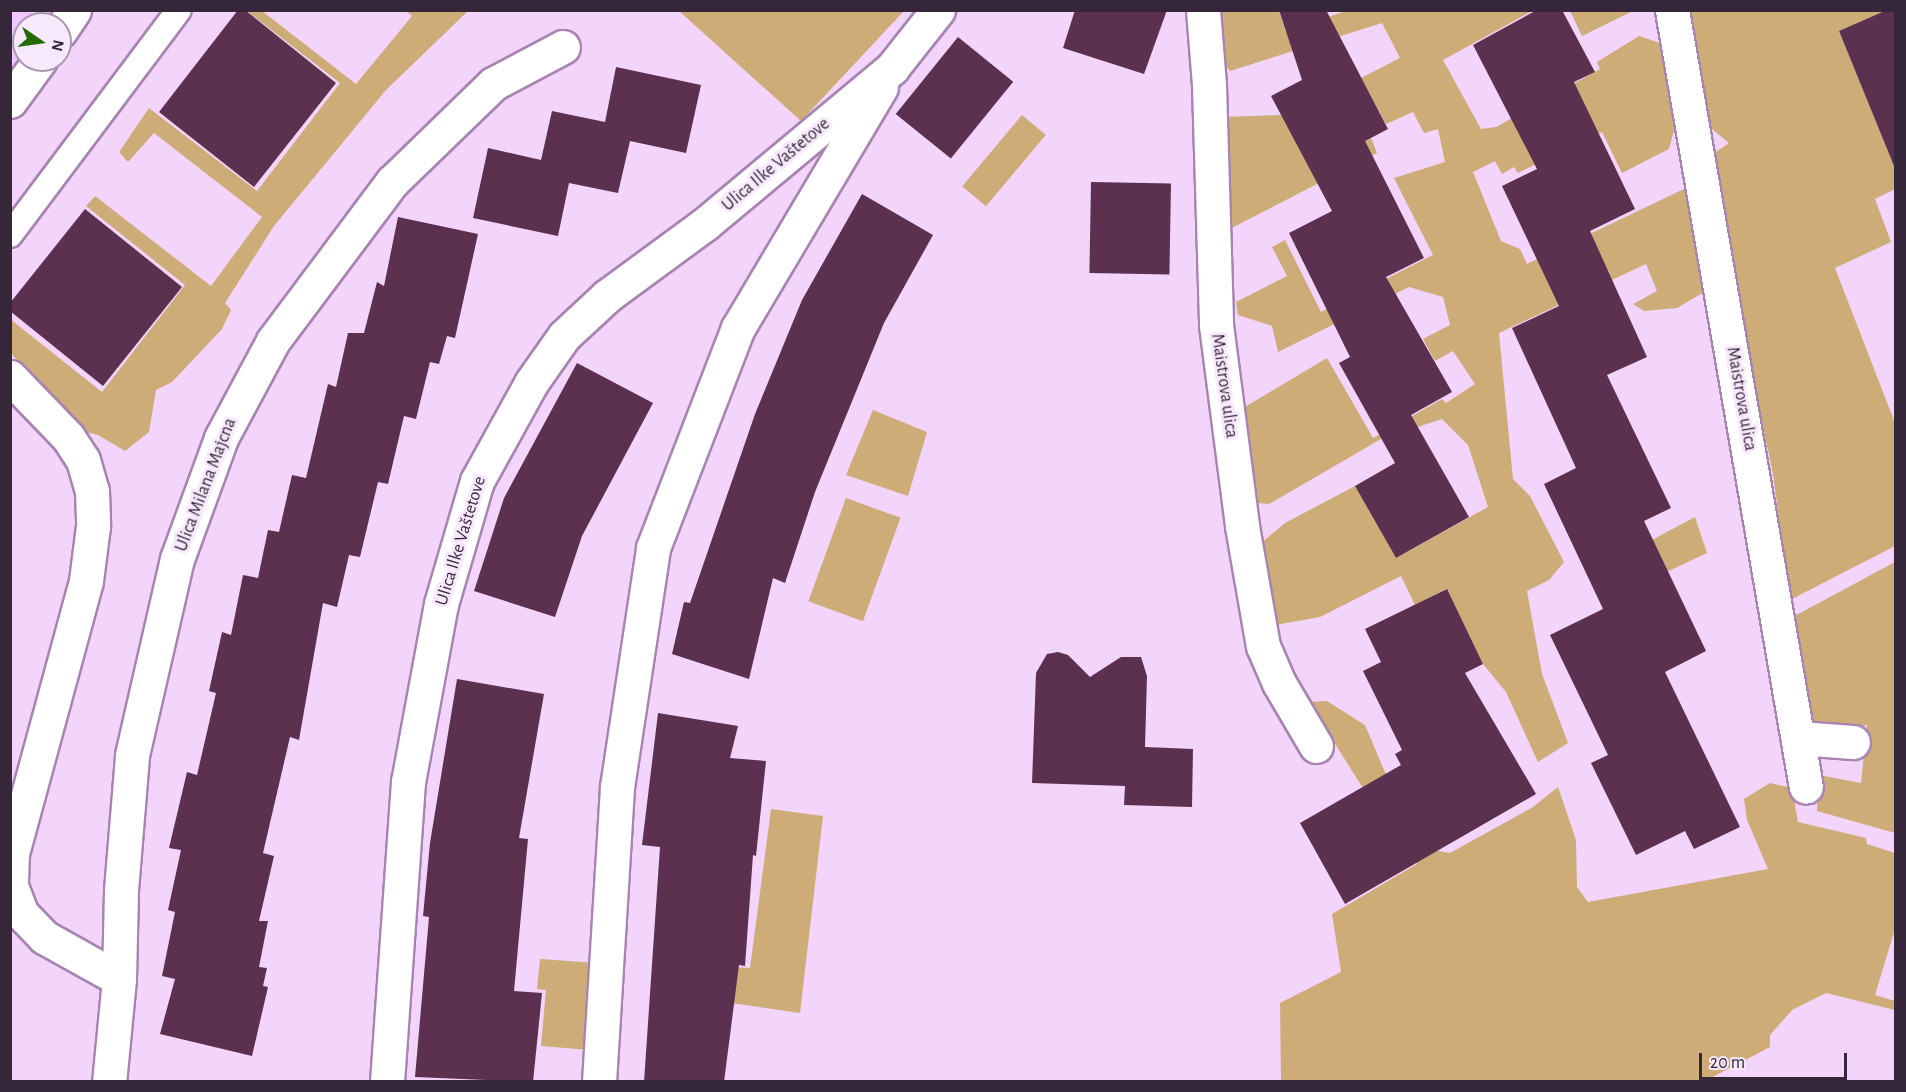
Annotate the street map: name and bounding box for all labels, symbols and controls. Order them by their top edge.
north arrow [12,12,72,72]
text: N [49,38,67,53]
street label: Ulica Ilke Vaštetove [718,114,834,216]
street label: Maistrova ulica [1206,332,1242,440]
street label: Maistrova ulica [1721,345,1761,453]
street label: Ulica Milana Majcna [171,415,241,555]
street label: Ulica Ilke Vaštetove [431,474,491,608]
scale bar [1702,1041,1850,1079]
text: 20 m [1710,1054,1745,1072]

